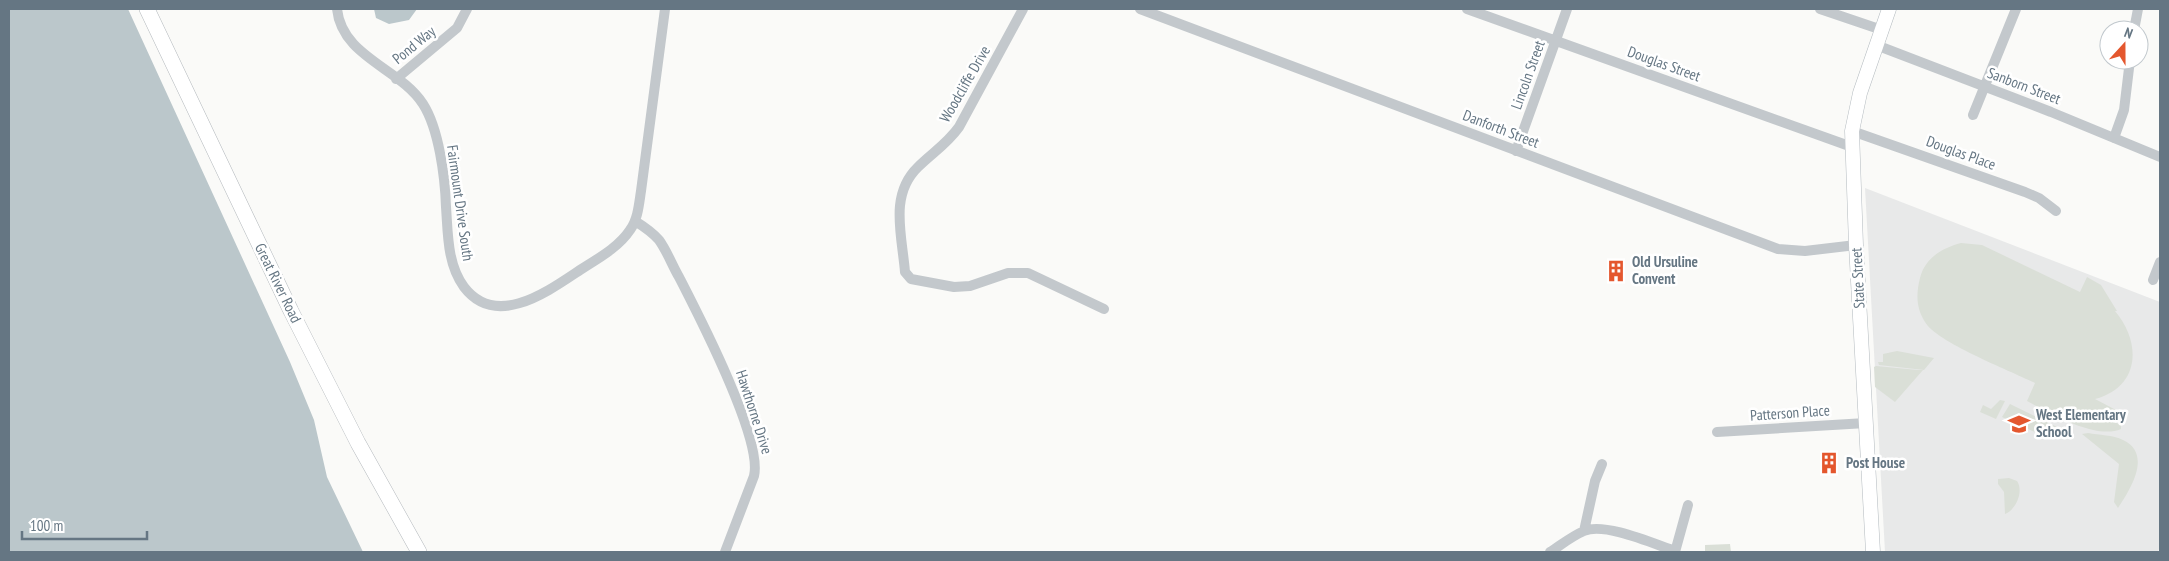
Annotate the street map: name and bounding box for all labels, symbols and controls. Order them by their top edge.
north arrow [2099,20,2149,70]
street label: Pond Way [388,21,439,68]
text: N [2122,23,2135,43]
street label: Lincoln Street [1506,38,1549,112]
street label: Woodcliffe Drive [935,42,994,125]
street label: Douglas Street [1625,42,1703,85]
street label: Sanborn Street [1985,63,2063,108]
street label: Danforth Street [1460,105,1542,152]
street label: Douglas Place [1924,131,1999,174]
street label: Fairmount Drive South [443,144,478,262]
street label: Great River Road [251,240,306,326]
street label: State Street [1846,247,1869,309]
place label: Old Ursuline Convent [1632,252,1698,288]
building icon: Old Ursuline Convent [1603,258,1629,284]
street label: Hawthorne Drive [732,367,777,456]
street label: Patterson Place [1750,400,1830,425]
place label: West Elementary School [2035,405,2127,441]
school or university icon: West Elementary School [2006,411,2032,437]
building icon: Post House [1816,450,1842,476]
place label: Post House [1846,453,1905,472]
scale bar [22,508,148,540]
text: 100 m [30,516,63,535]

